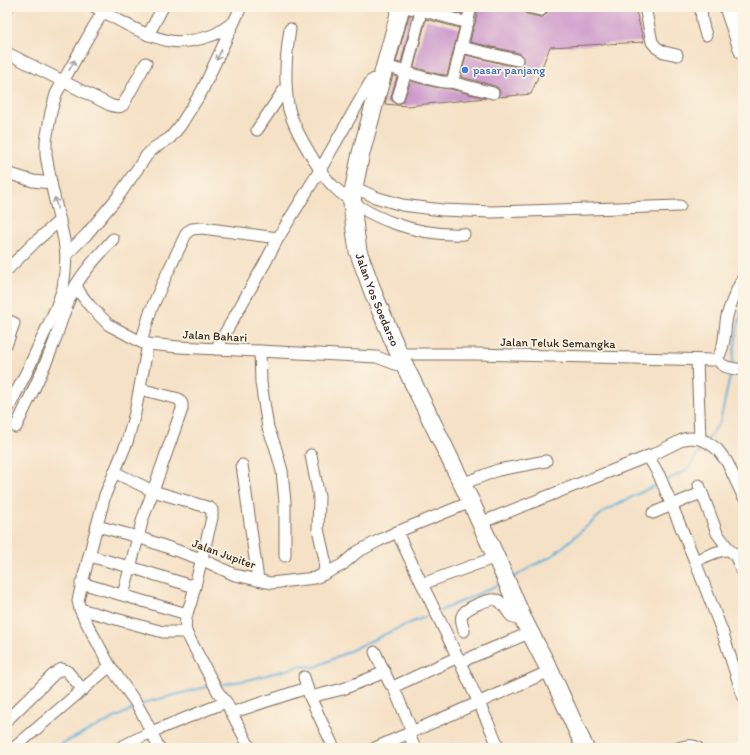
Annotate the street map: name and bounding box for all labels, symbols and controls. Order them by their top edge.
one-way arrow [215,49,222,61]
one-way arrow [68,60,76,72]
place label: pasar panjang [473,63,546,77]
marker: pasar panjang [460,65,470,75]
one-way arrow [51,197,59,210]
street label: Jalan Yos Soedarso [352,251,402,348]
street label: Jalan Bahari [182,327,248,345]
street label: Jalan Teluk Semangka [500,335,617,351]
street label: Jalan Jupiter [190,536,258,572]

